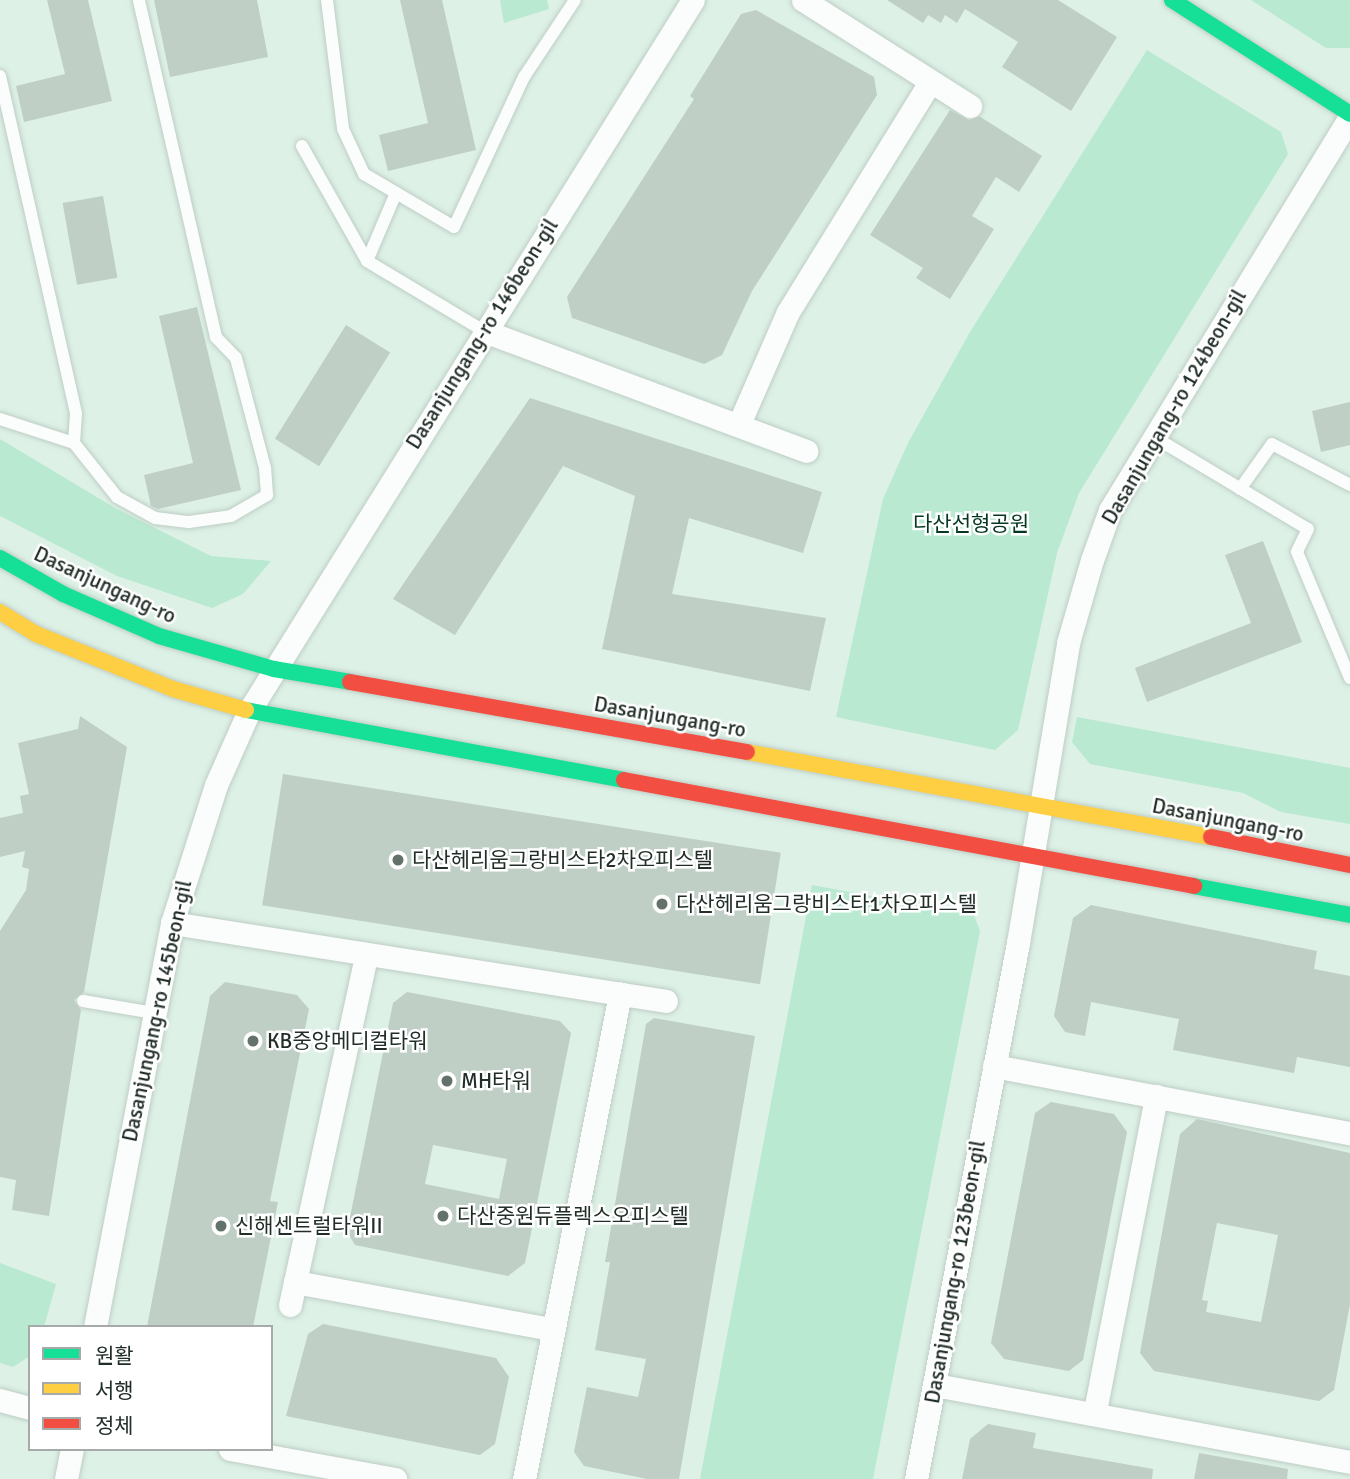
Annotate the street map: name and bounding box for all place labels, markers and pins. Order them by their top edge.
place label: 다산헤리움그랑비스타2차오피스텔 [412,847,713,873]
marker: 다산헤리움그랑비스타2차오피스텔 [390,852,406,868]
place label: 다산헤리움그랑비스타1차오피스텔 [676,891,977,917]
marker: 다산헤리움그랑비스타1차오피스텔 [654,896,670,912]
place label: KB중앙메디컬타워 [267,1028,427,1054]
marker: KB중앙메디컬타워 [245,1033,261,1049]
place label: MH타워 [461,1068,531,1094]
marker: MH타워 [439,1073,455,1089]
place label: 다산중원듀플렉스오피스텔 [457,1203,689,1229]
marker: 다산중원듀플렉스오피스텔 [435,1208,451,1224]
place label: 신해센트럴타워II [235,1213,383,1239]
marker: 신해센트럴타워II [213,1218,229,1234]

